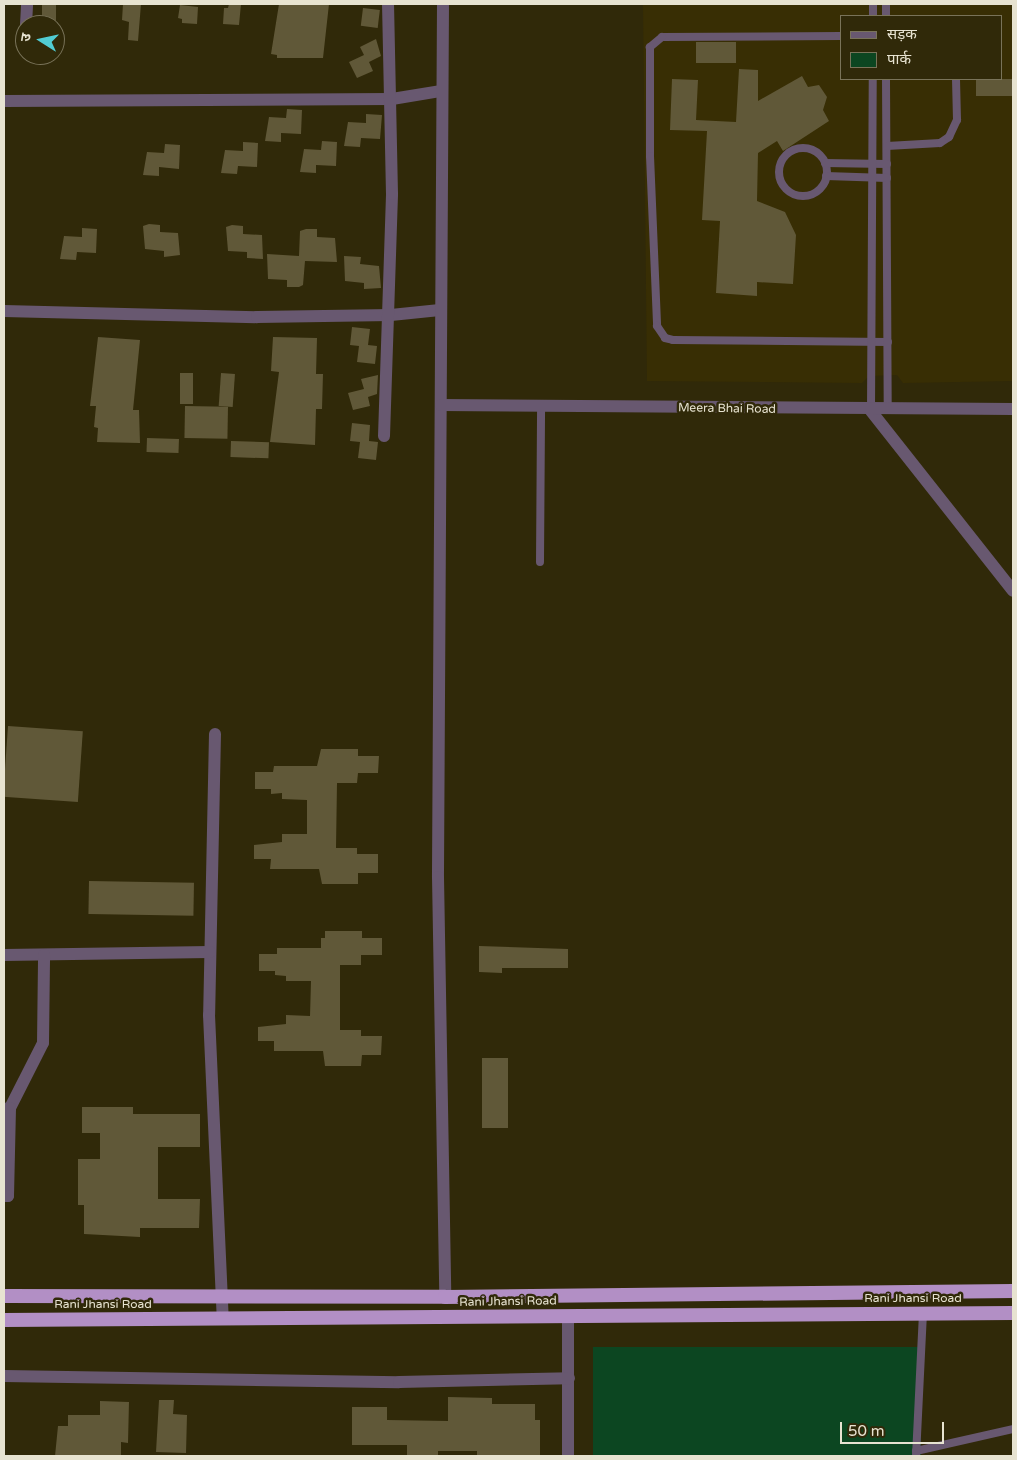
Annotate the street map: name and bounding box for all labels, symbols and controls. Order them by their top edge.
north arrow [15,15,65,65]
legend [840,15,1002,80]
text: सड़क [887,25,917,43]
text: उ [17,32,35,43]
text: पार्क [887,50,911,68]
street label: Meera Bhai Road [678,401,776,417]
street label: Rani Jhansi Road [864,1292,962,1306]
street label: Rani Jhansi Road [459,1294,557,1310]
street label: Rani Jhansi Road [54,1298,152,1312]
scale bar [842,1412,946,1444]
text: 50 m [848,1422,885,1440]

